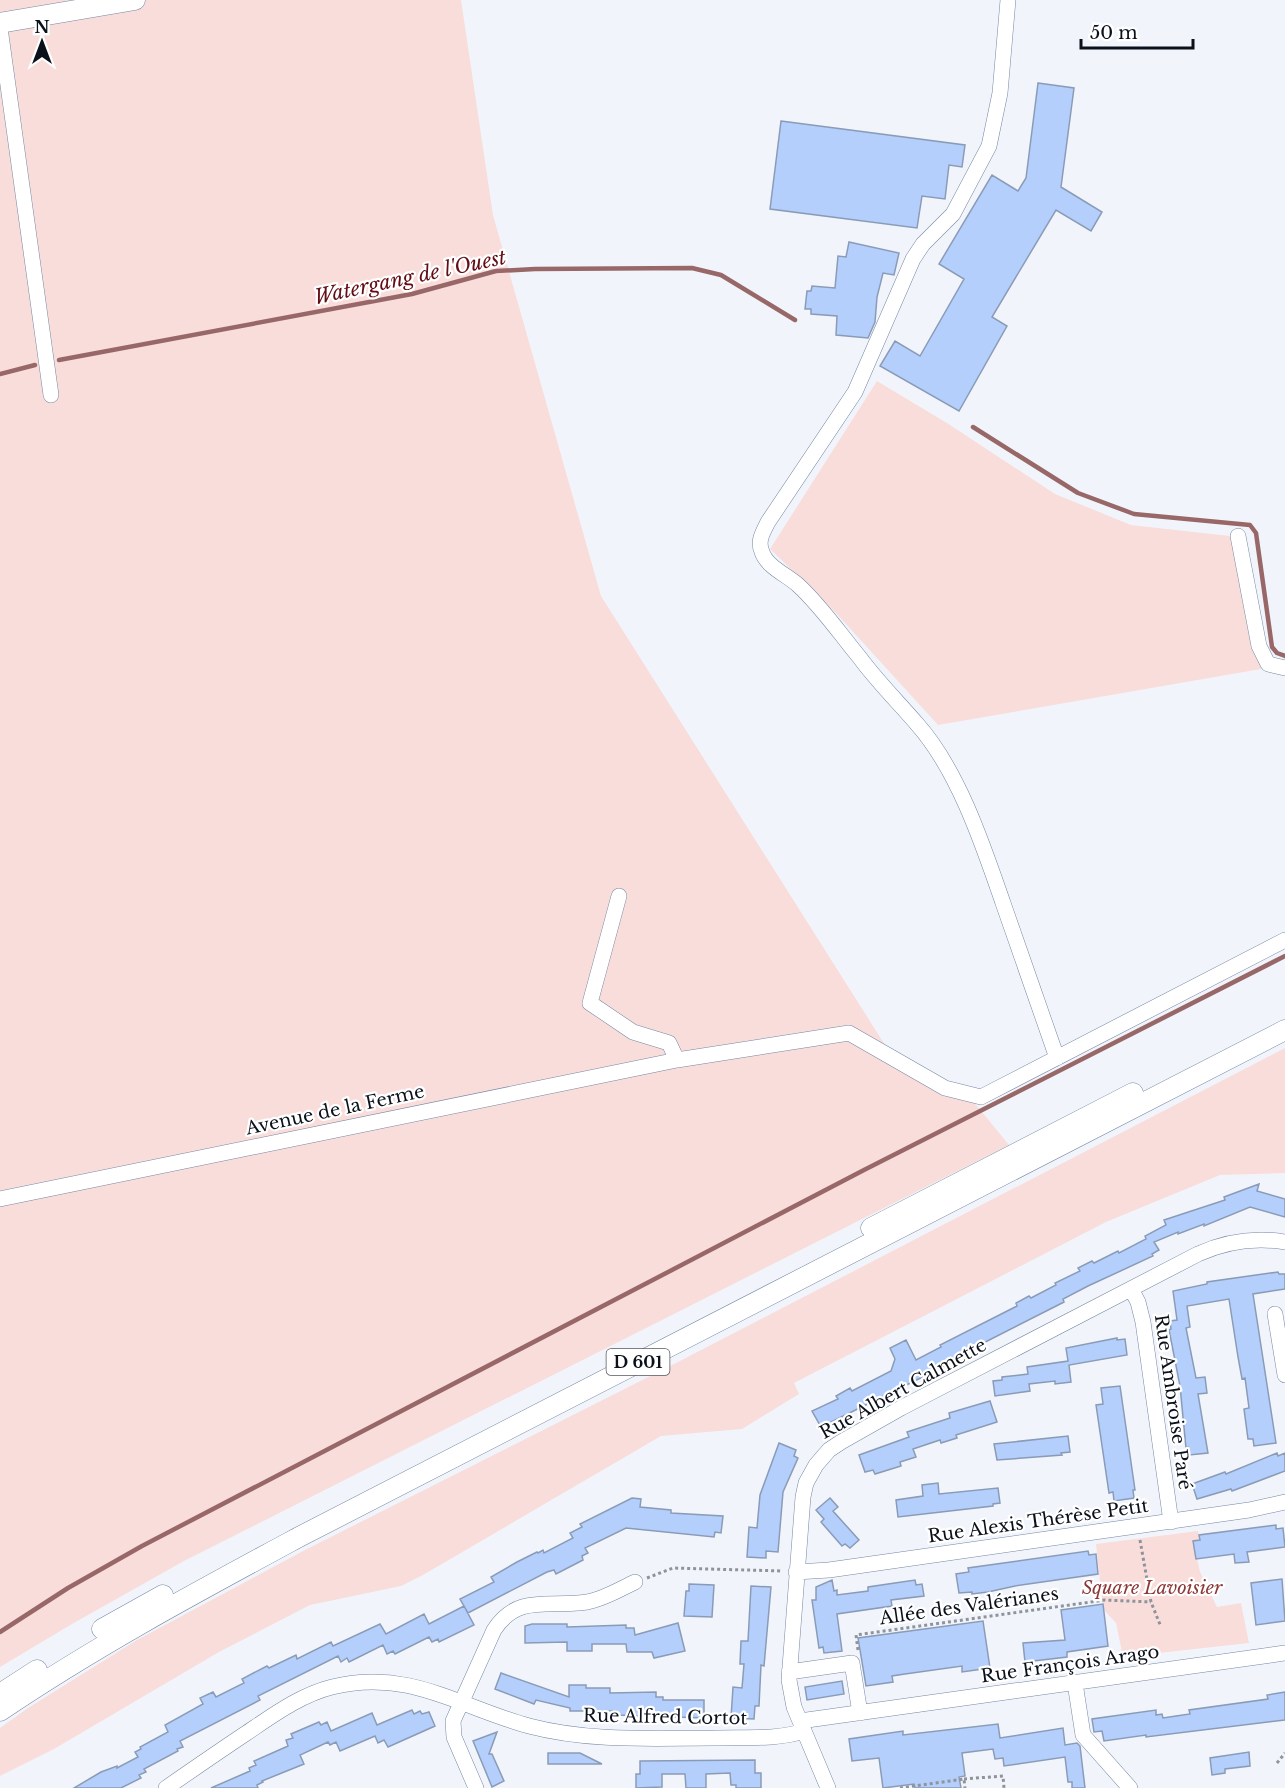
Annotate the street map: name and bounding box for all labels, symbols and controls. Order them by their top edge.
north arrow [12,12,72,72]
scale bar [1081,12,1194,50]
text: N [34,17,50,37]
text: 50 m [1090,22,1138,44]
water label: Watergang de l'Ouest [312,245,509,309]
street label: Avenue de la Ferme [243,1080,426,1140]
street label: Rue Ambroise Paré [1150,1313,1196,1491]
street label: Rue Albert Calmette [816,1334,990,1444]
road number: D 601 [606,1349,670,1375]
street label: Rue Alexis Thérèse Petit [926,1495,1150,1547]
park label: Square Lavoisier [1082,1577,1223,1599]
street label: Allée des Valérianes [877,1583,1060,1630]
street label: Rue François Arago [979,1641,1161,1687]
street label: Rue Alfred Cortot [583,1705,748,1729]

